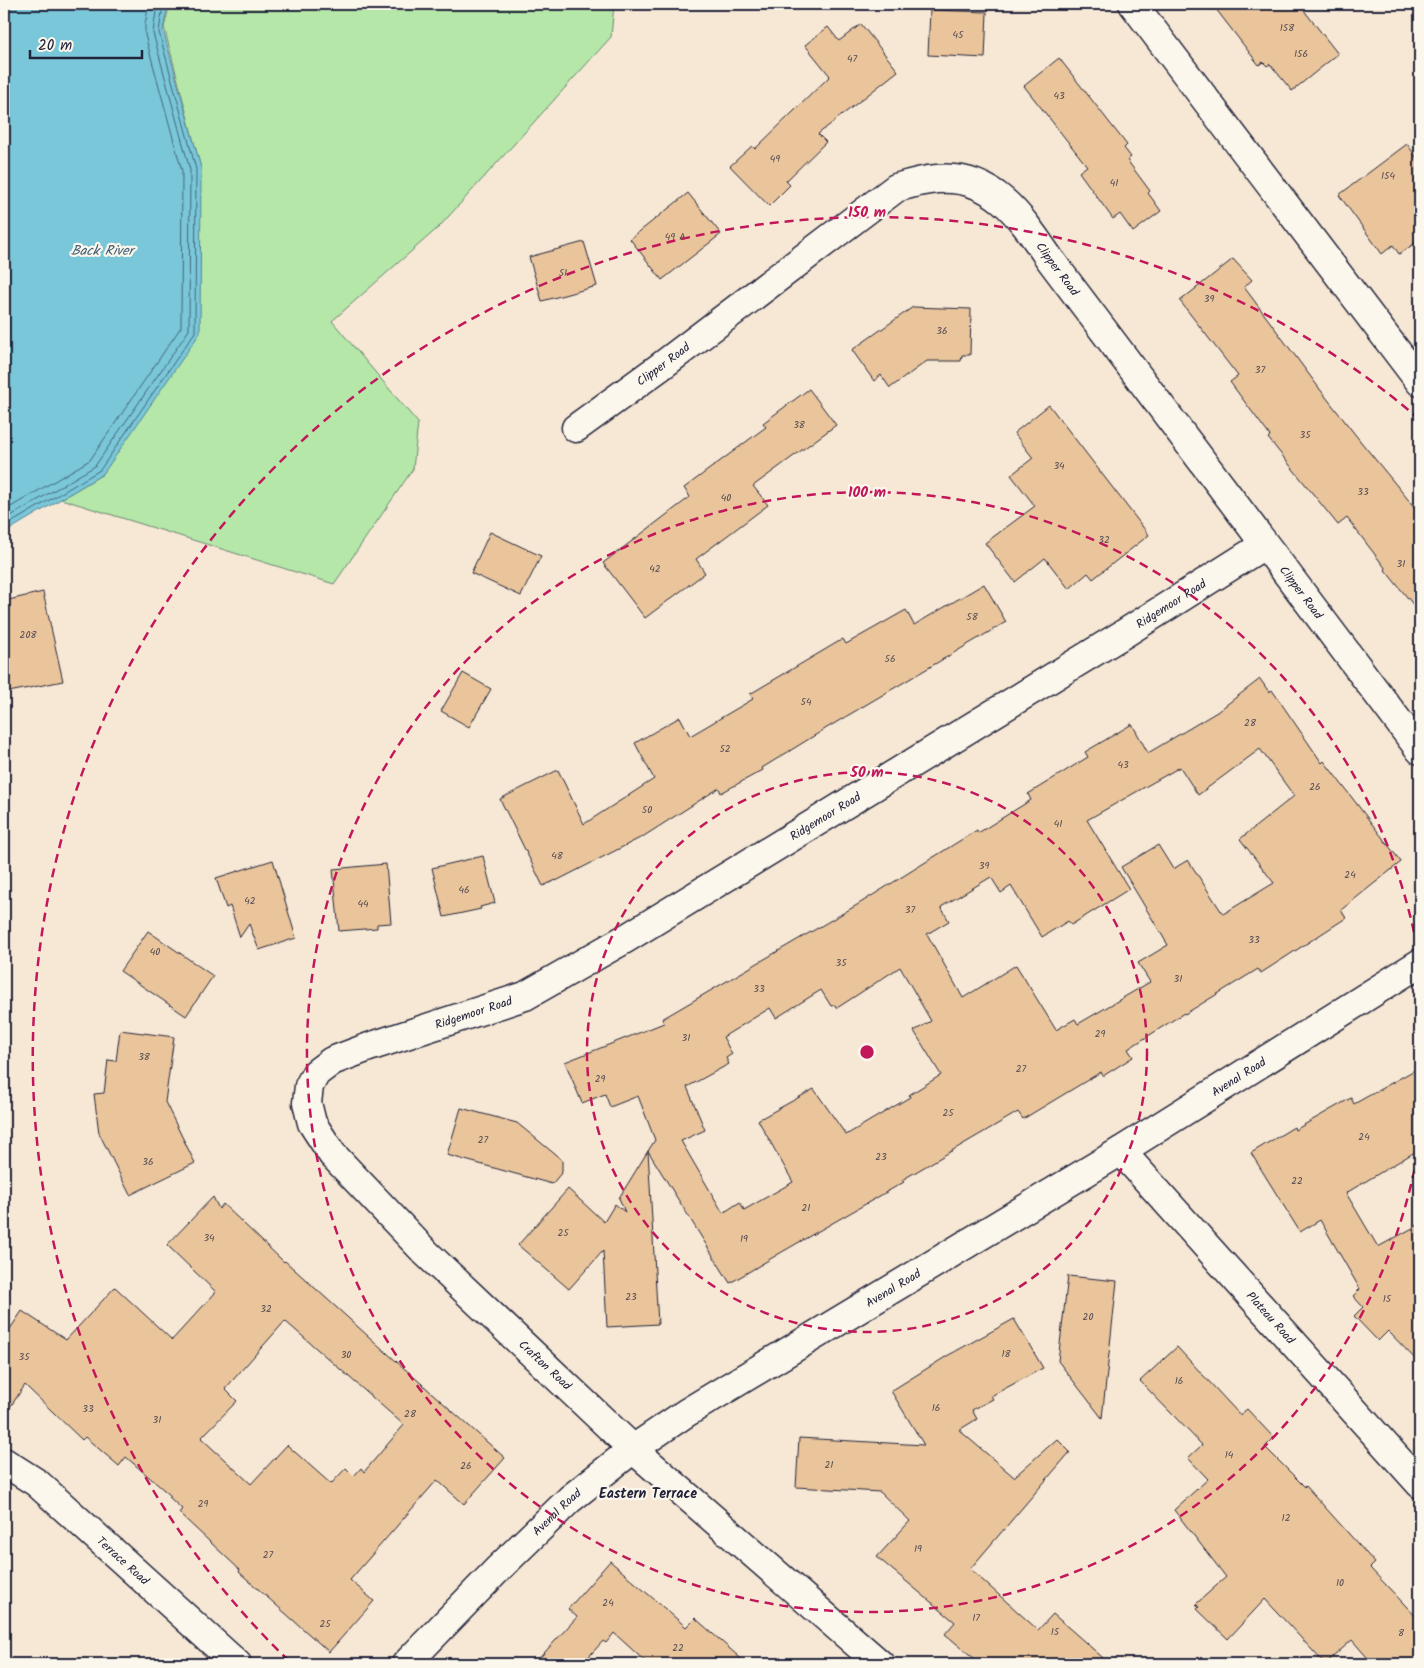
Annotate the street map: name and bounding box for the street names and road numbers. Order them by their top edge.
street label: Clipper Road [1031,238,1084,301]
street label: Clipper Road [633,338,695,391]
street label: Clipper Road [1274,562,1328,624]
street label: Ridgemoor Road [1132,574,1211,634]
street label: Ridgemoor Road [786,787,866,846]
street label: Ridgemoor Road [433,991,516,1035]
street label: Avenal Road [1208,1052,1271,1102]
street label: Avenal Road [862,1264,926,1313]
street label: Plateau Road [1241,1287,1300,1349]
street label: Crafton Road [514,1336,576,1396]
street label: Avenal Road [528,1484,587,1541]
street label: Terrace Road [92,1532,154,1591]

